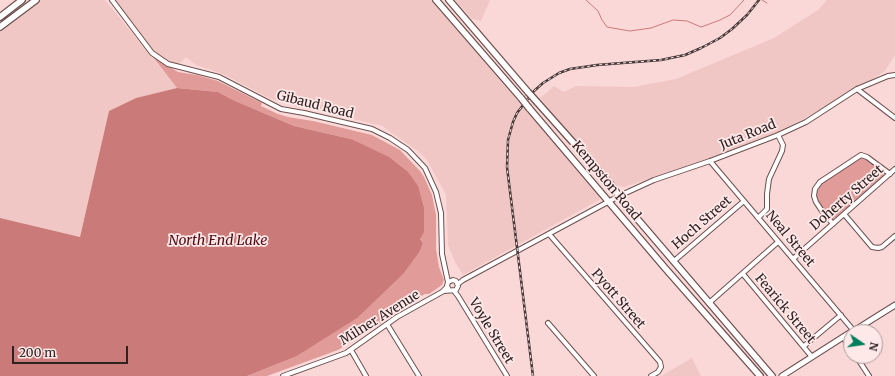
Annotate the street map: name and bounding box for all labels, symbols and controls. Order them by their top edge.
street label: Gibaud Road [275,88,355,122]
street label: Juta Road [718,117,778,153]
street label: Kempston Road [568,138,644,224]
street label: Doherty Street [807,162,887,234]
street label: Hoch Street [669,193,735,253]
street label: Neal Street [762,208,818,270]
water label: North End Lake [168,233,268,249]
street label: Pyott Street [588,266,648,332]
street label: Fearick Street [751,271,819,347]
street label: Milner Avenue [337,287,423,349]
street label: Voyle Street [465,295,517,367]
north arrow [843,324,883,364]
scale bar [14,338,130,364]
text: N [866,341,882,352]
text: 200 m [19,345,56,360]

